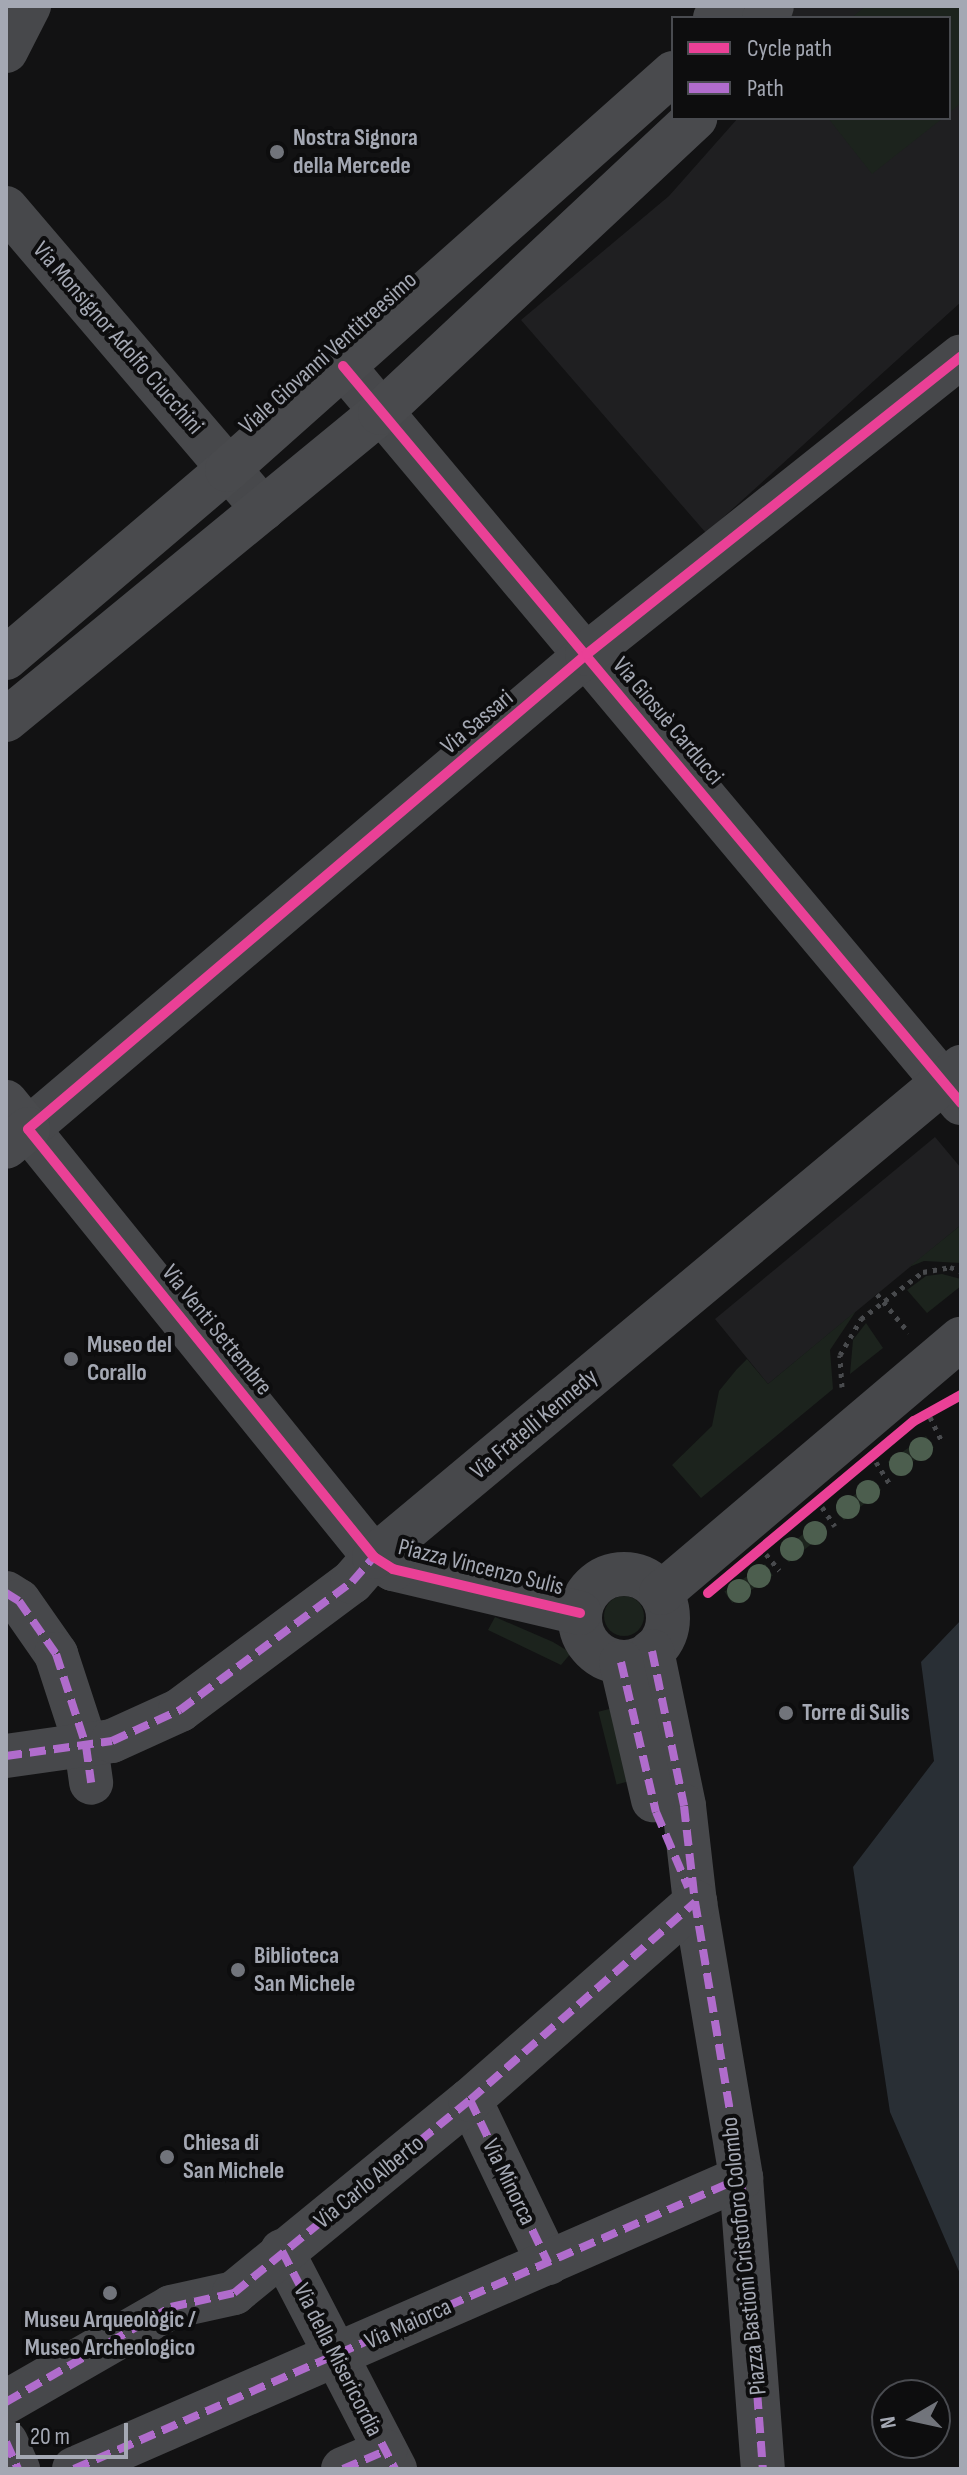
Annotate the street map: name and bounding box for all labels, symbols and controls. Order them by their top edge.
legend [671,16,951,120]
text: Cycle path [747,34,832,63]
text: Path [747,74,784,103]
place label: Nostra Signora della Mercede [293,124,418,180]
marker: Nostra Signora della Mercede [268,143,286,161]
street label: Via Monsignor Adolfo Ciucchini [27,236,209,440]
street label: Viale Giovanni Ventitreesimo [233,266,423,440]
street label: Via Giosuè Carducci [606,651,730,791]
street label: Via Sassari [435,684,519,760]
street label: Via Venti Settembre [156,1259,278,1401]
place label: Museo del Corallo [87,1331,172,1387]
marker: Museo del Corallo [62,1350,80,1368]
street label: Via Fratelli Kennedy [465,1362,603,1486]
street label: Piazza Vincenzo Sulis [395,1533,567,1601]
place label: Torre di Sulis [802,1699,910,1727]
marker: Torre di Sulis [777,1704,795,1722]
place label: Biblioteca San Michele [254,1942,355,1998]
marker: Biblioteca San Michele [229,1961,247,1979]
street label: Piazza Bastioni Cristoforo Colombo [715,2116,773,2396]
place label: Chiesa di San Michele [183,2129,284,2185]
street label: Via Carlo Alberto [308,2129,430,2235]
street label: Via Minorca [476,2134,542,2230]
marker: Chiesa di San Michele [158,2148,176,2166]
street label: Via della Misericordia [287,2279,389,2441]
marker: Museu Arqueològic / Museo Archeologico [101,2284,119,2302]
street label: Via Maiorca [360,2292,456,2356]
place label: Museu Arqueològic / Museo Archeologico [24,2306,196,2362]
north arrow [871,2379,951,2459]
scale bar [20,2407,132,2457]
text: N [875,2415,903,2430]
text: 20 m [30,2422,70,2451]

